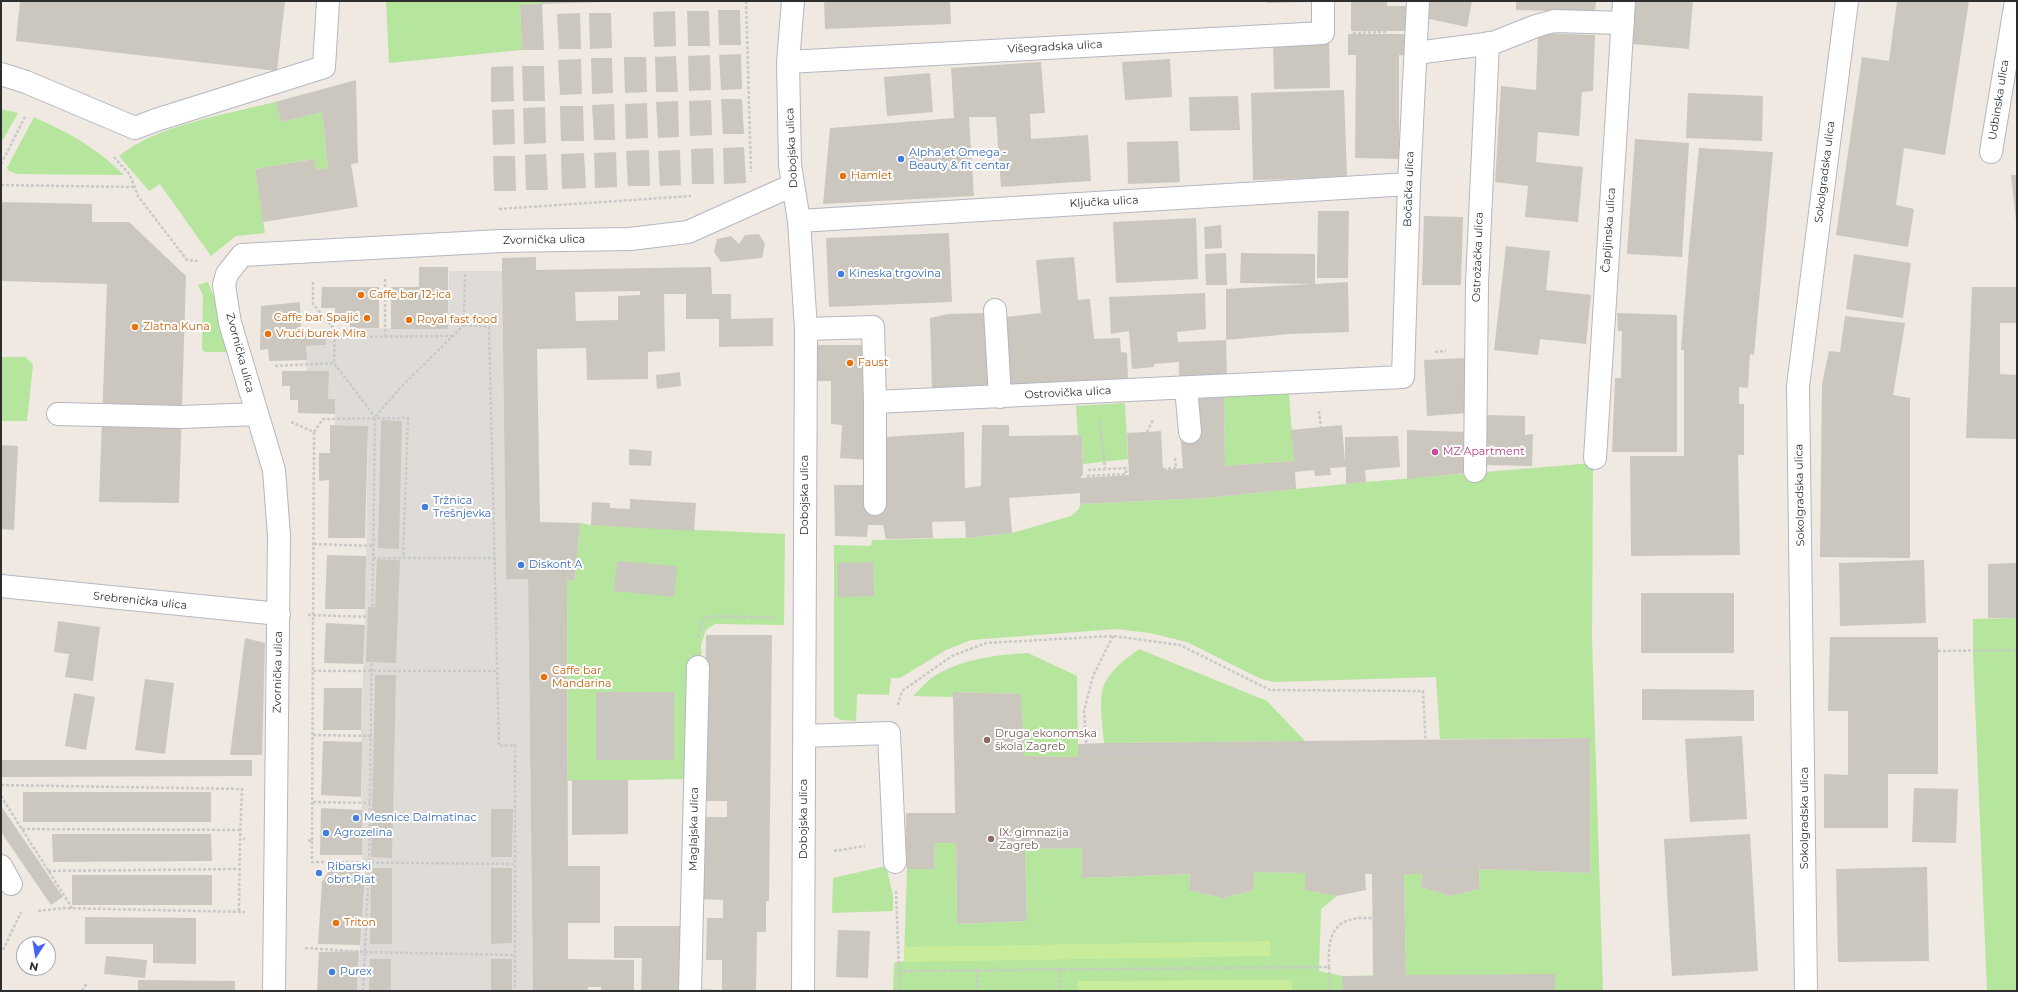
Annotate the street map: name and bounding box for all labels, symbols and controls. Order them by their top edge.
street label: Višegradska ulica [1007,38,1103,56]
street label: Udbinska ulica [1986,59,2012,141]
street label: Dobojska ulica [783,107,801,189]
street label: Sokolgradska ulica [1812,120,1838,224]
place label: Alpha et Omega - Beauty & fit centar [909,146,1010,172]
street label: Bočačka ulica [1401,151,1417,227]
marker: Alpha et Omega - Beauty & fit centar [896,154,906,164]
place label: Hamlet [851,169,892,183]
marker: Hamlet [838,171,848,181]
street label: Čapljinska ulica [1599,187,1619,273]
street label: Ključka ulica [1069,194,1139,210]
street label: Ostrožačka ulica [1470,212,1486,302]
street label: Zvornička ulica [503,233,585,247]
place label: Kineska trgovina [849,267,941,281]
marker: Kineska trgovina [836,269,846,279]
place label: Caffe bar 12-ica [369,288,451,302]
marker: Caffe bar 12-ica [356,290,366,300]
place label: Caffe bar Spajić [274,311,359,325]
street label: Zvornička ulica [223,312,257,394]
marker: Caffe bar Spajić [362,313,372,323]
place label: Royal fast food [417,313,497,327]
marker: Royal fast food [404,315,414,325]
place label: Zlatna Kuna [143,320,210,334]
marker: Zlatna Kuna [130,322,140,332]
place label: Vrući burek Mira [276,327,366,341]
marker: Vrući burek Mira [263,329,273,339]
place label: Faust [858,356,888,370]
marker: Faust [845,358,855,368]
street label: Ostrovička ulica [1024,384,1112,402]
street label: Sokolgradska ulica [1793,444,1807,546]
place label: MZ Apartment [1443,445,1525,459]
marker: MZ Apartment [1430,447,1440,457]
street label: Dobojska ulica [798,455,812,535]
place label: Tržnica Trešnjevka [433,494,491,520]
marker: Tržnica Trešnjevka [420,502,430,512]
place label: Diskont A [529,558,582,572]
marker: Diskont A [516,560,526,570]
street label: Srebrenička ulica [92,590,188,612]
street label: Zvornička ulica [271,631,285,713]
place label: Caffe bar Mandarina [552,664,612,690]
marker: Caffe bar Mandarina [539,672,549,682]
place label: Druga ekonomska škola Zagreb [995,727,1097,753]
marker: Druga ekonomska škola Zagreb [982,735,992,745]
street label: Sokolgradska ulica [1798,767,1812,869]
street label: Dobojska ulica [797,779,811,859]
street label: Maglajska ulica [687,787,701,871]
place label: Mesnice Dalmatinac [364,811,477,825]
marker: Mesnice Dalmatinac [351,813,361,823]
place label: Agrozelina [334,826,392,840]
place label: IX. gimnazija Zagreb [999,826,1069,852]
marker: Agrozelina [321,828,331,838]
marker: IX. gimnazija Zagreb [986,834,996,844]
place label: Ribarski obrt Plat [327,860,375,886]
marker: Ribarski obrt Plat [314,868,324,878]
place label: Triton [344,916,376,930]
marker: Triton [331,918,341,928]
north arrow [16,936,56,976]
text: N [28,959,40,975]
place label: Purex [340,965,372,979]
marker: Purex [327,967,337,977]

